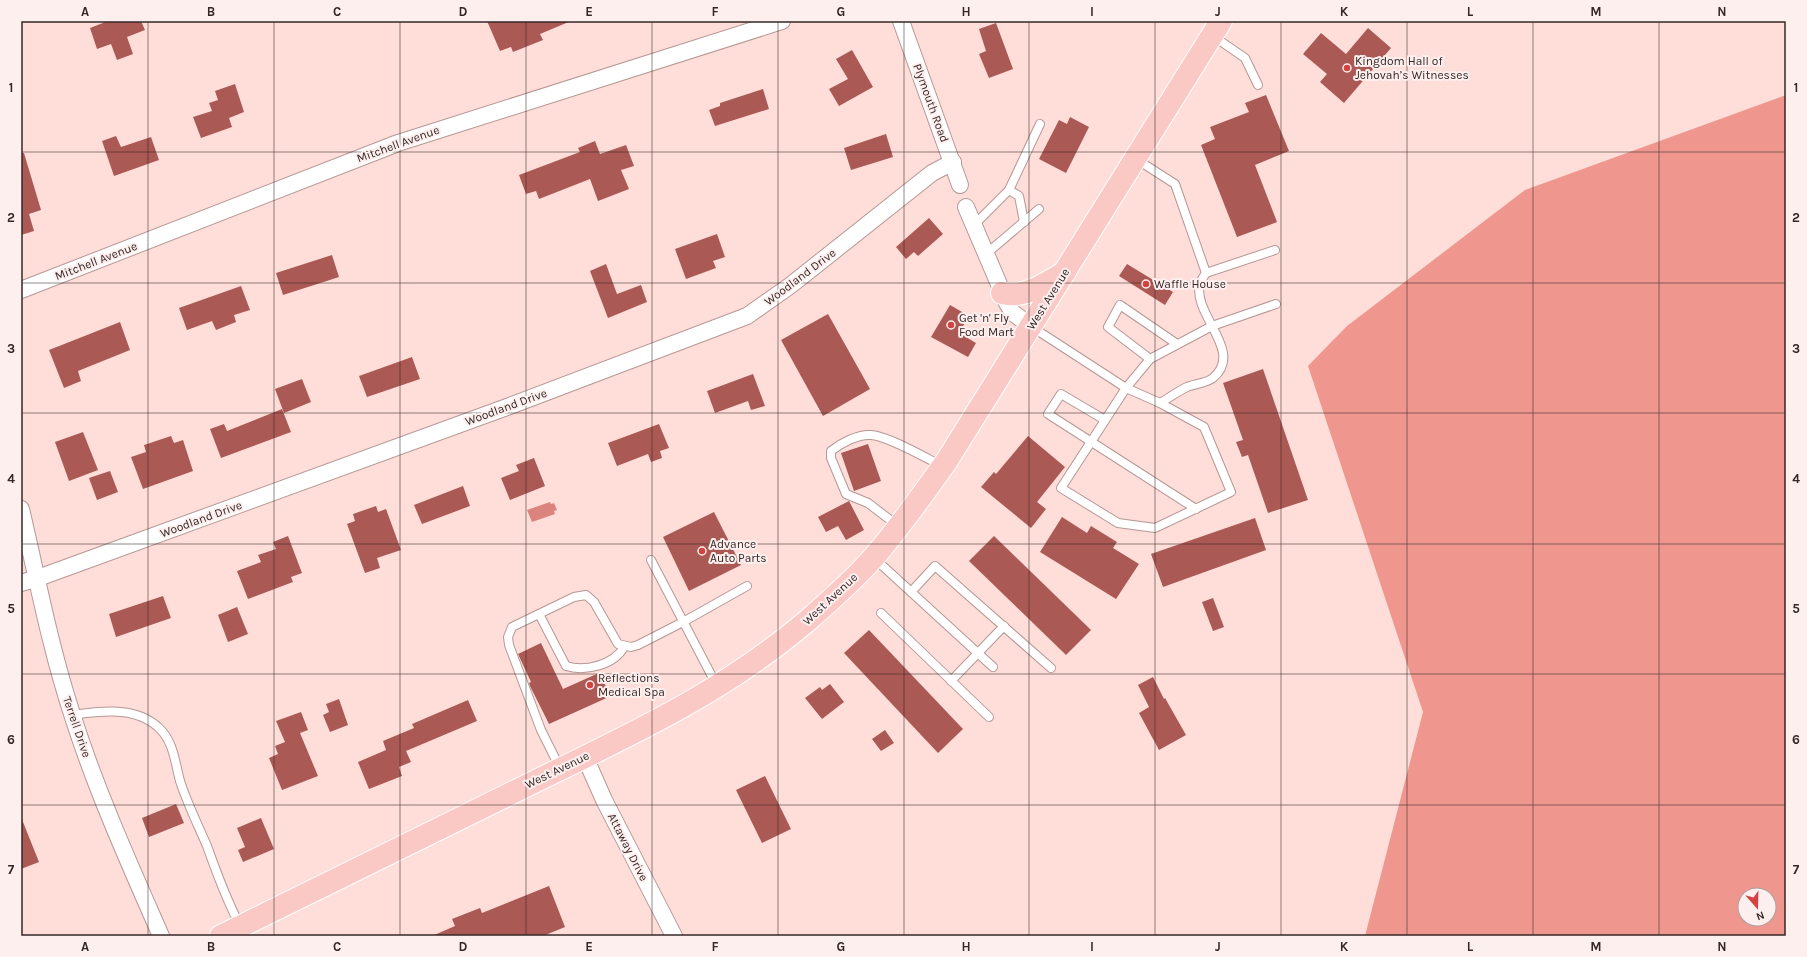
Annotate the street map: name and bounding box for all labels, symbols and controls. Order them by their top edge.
text: A [81,4,89,19]
text: B [207,4,215,19]
text: C [333,4,341,19]
text: D [459,4,468,19]
text: E [585,4,593,19]
text: F [711,4,719,19]
text: G [837,4,845,19]
text: H [961,4,971,19]
text: I [1090,4,1094,19]
text: J [1215,4,1221,19]
text: K [1340,4,1349,19]
text: L [1467,4,1474,19]
text: M [1590,4,1602,19]
text: N [1717,4,1727,19]
place label: Kingdom Hall of Jehovah’s Witnesses [1355,54,1469,82]
street label: Plymouth Road [910,62,952,144]
marker: Kingdom Hall of Jehovah’s Witnesses [1342,63,1352,73]
text: 1 [9,80,13,95]
text: 1 [1794,80,1798,95]
street label: Mitchell Avenue [355,123,441,165]
text: 2 [7,210,15,225]
text: 2 [1792,210,1800,225]
street label: Mitchell Avenue [53,239,139,283]
street label: Woodland Drive [762,246,838,308]
street label: West Avenue [1024,266,1072,332]
place label: Waffle House [1154,277,1226,291]
marker: Waffle House [1141,279,1151,289]
place label: Get 'n' Fly Food Mart [959,311,1014,339]
marker: Get 'n' Fly Food Mart [946,320,956,330]
text: 3 [7,341,15,356]
text: 3 [1792,341,1800,356]
street label: Woodland Drive [463,386,549,428]
text: 4 [7,471,15,486]
text: 4 [1792,471,1800,486]
street label: Woodland Drive [158,498,244,540]
place label: Advance Auto Parts [710,537,767,565]
marker: Advance Auto Parts [697,546,707,556]
street label: West Avenue [800,570,860,628]
text: 5 [7,601,15,616]
text: 5 [1792,601,1800,616]
place label: Reflections Medical Spa [598,671,665,699]
marker: Reflections Medical Spa [585,680,595,690]
street label: Terrell Drive [60,695,94,759]
text: 6 [7,732,15,747]
text: 6 [1792,732,1800,747]
street label: West Avenue [523,748,591,792]
street label: Attaway Drive [605,811,651,883]
text: 7 [8,862,15,877]
text: 7 [1793,862,1800,877]
north arrow [1737,887,1777,927]
text: N [1754,908,1766,923]
text: A [81,939,89,954]
text: B [207,939,215,954]
text: C [333,939,341,954]
text: D [459,939,468,954]
text: E [585,939,593,954]
text: F [711,939,719,954]
text: G [837,939,845,954]
text: H [961,939,971,954]
text: I [1090,939,1094,954]
text: J [1215,939,1221,954]
text: K [1340,939,1349,954]
text: L [1467,939,1474,954]
text: M [1590,939,1602,954]
text: N [1717,939,1727,954]

